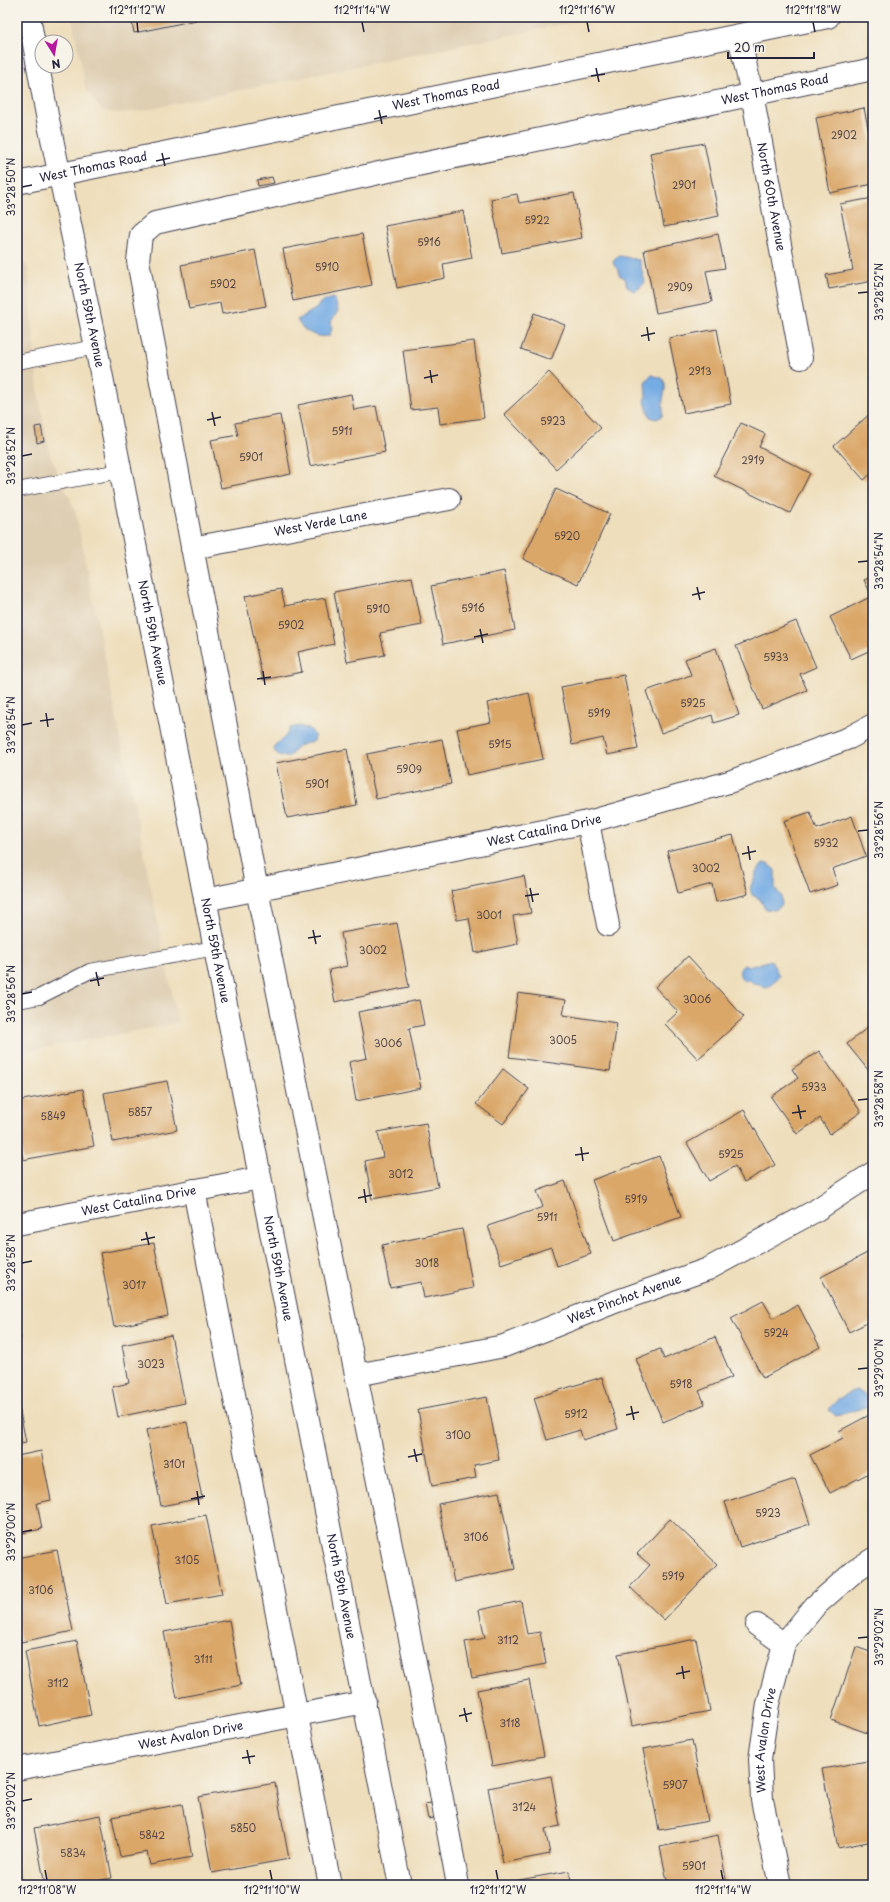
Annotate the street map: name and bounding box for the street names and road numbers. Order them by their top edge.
street label: West Thomas Road [719,69,831,109]
street label: West Thomas Road [390,74,502,114]
street label: North 60th Avenue [753,141,791,253]
street label: West Thomas Road [38,147,149,186]
street label: North 59th Avenue [70,260,110,369]
street label: West Verde Lane [272,505,369,540]
street label: North 59th Avenue [134,578,173,687]
street label: West Catalina Drive [485,809,603,850]
street label: North 59th Avenue [197,896,236,1005]
street label: West Catalina Drive [80,1180,198,1220]
street label: North 59th Avenue [260,1214,298,1323]
street label: West Pinchot Avenue [565,1269,684,1328]
street label: North 59th Avenue [323,1532,361,1641]
street label: West Avalon Drive [750,1685,780,1794]
street label: West Avalon Drive [137,1716,245,1753]

